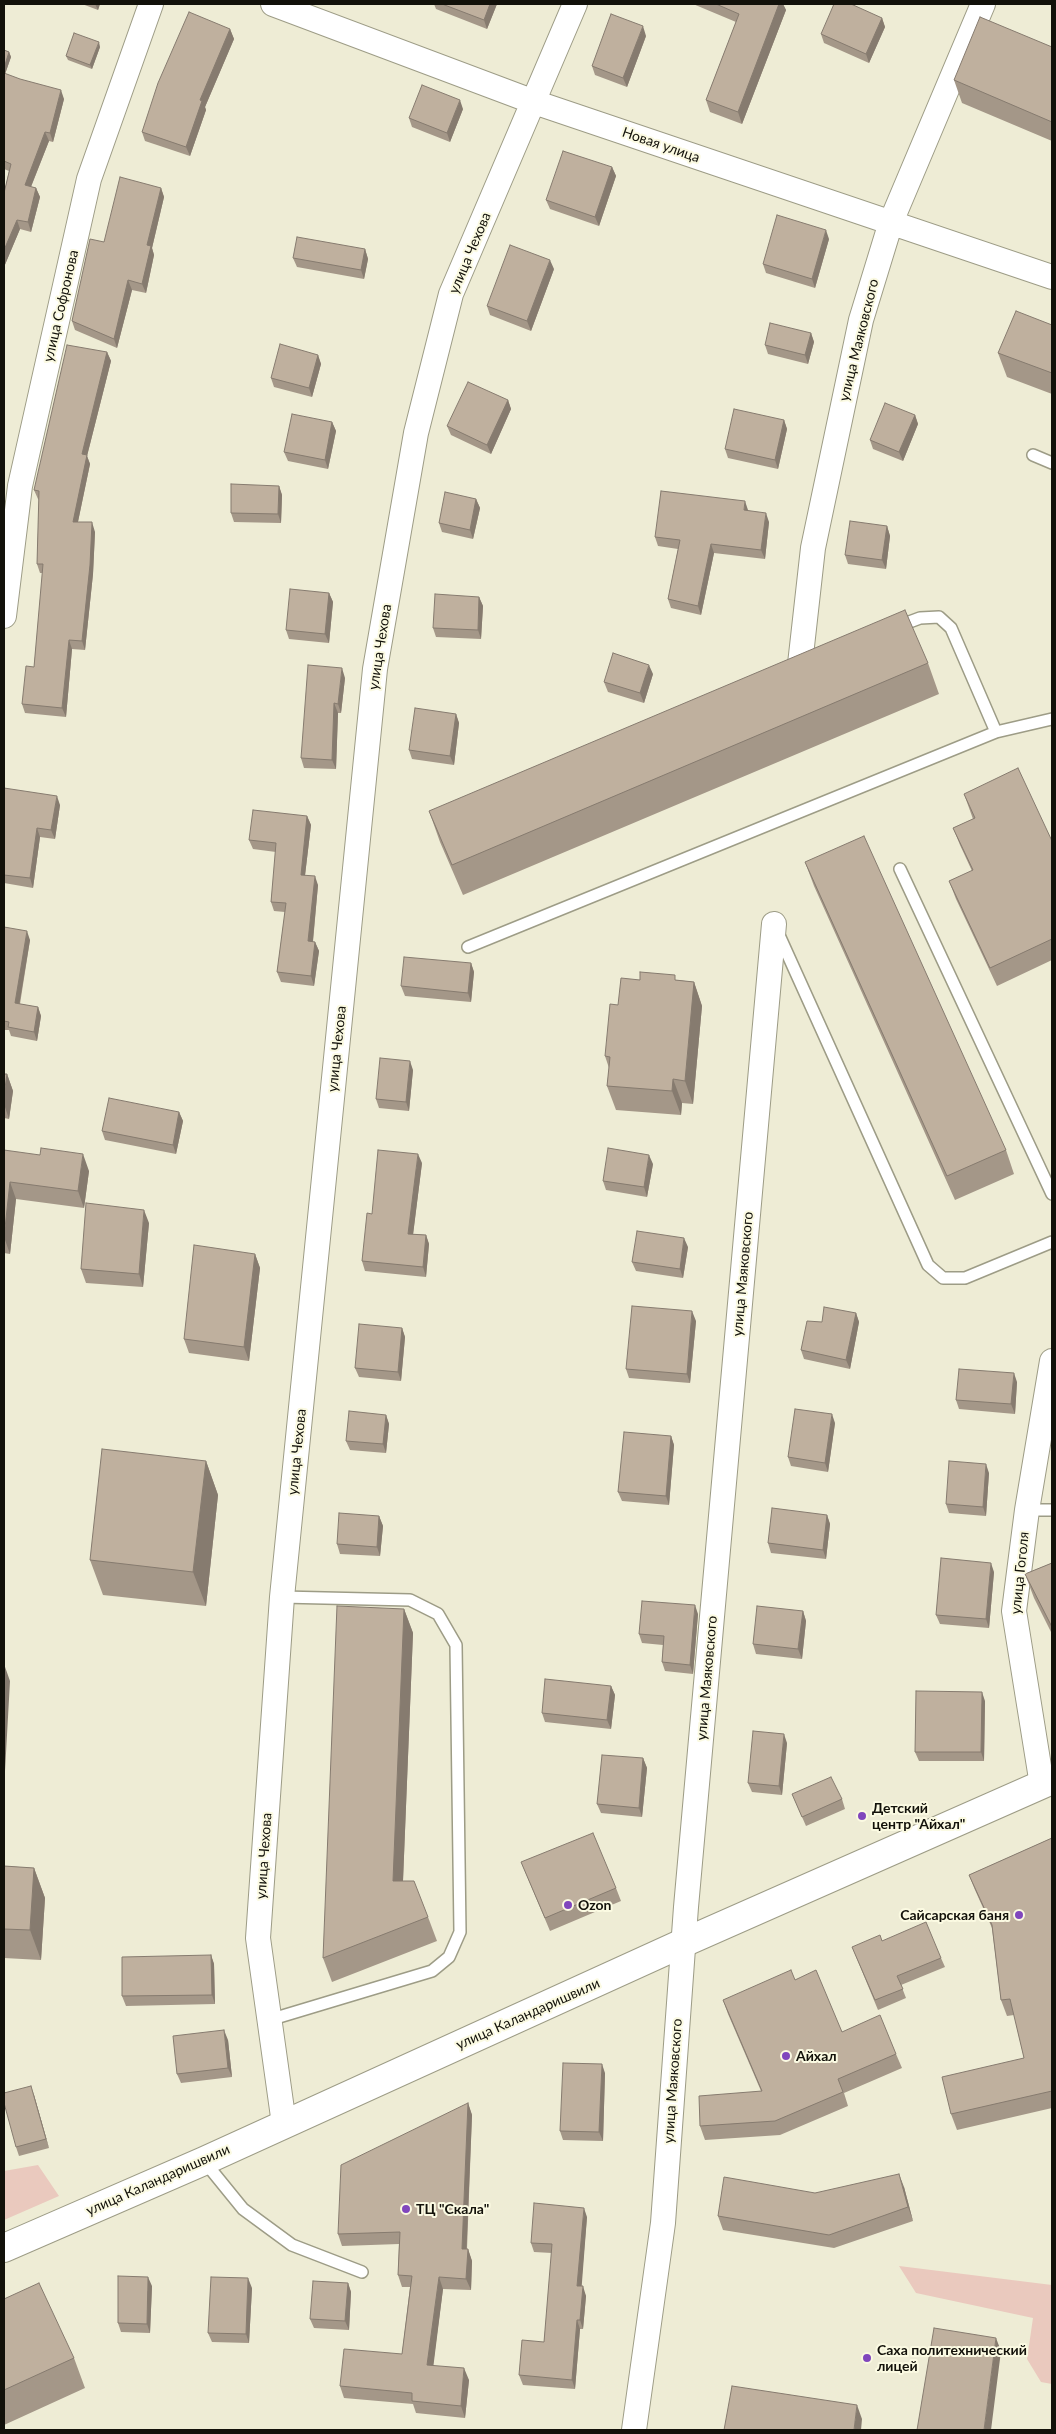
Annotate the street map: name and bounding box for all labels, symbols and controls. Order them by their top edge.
street label: Новая улица [620,124,702,166]
street label: улица Чехова [445,210,495,296]
street label: улица Софронова [40,248,82,364]
street label: улица Маяковского [836,277,882,403]
street label: улица Чехова [365,603,395,691]
street label: улица Чехова [324,1005,350,1093]
street label: улица Маяковского [729,1211,757,1337]
street label: улица Чехова [284,1408,310,1496]
street label: улица Гоголя [1007,1531,1033,1615]
street label: улица Маяковского [693,1615,721,1741]
place label: Детский центр "Айхал" [872,1800,965,1832]
marker: Детский центр "Айхал" [856,1810,868,1822]
street label: улица Чехова [253,1812,275,1900]
place label: Ozon [578,1897,611,1913]
marker: Ozon [562,1899,574,1911]
place label: Сайсарская баня [900,1907,1009,1923]
marker: Сайсарская баня [1013,1909,1025,1921]
street label: улица Каландаришвили [454,1975,602,2053]
street label: улица Маяковского [660,2018,686,2144]
place label: Айхал [796,2048,837,2064]
marker: Айхал [780,2050,792,2062]
street label: улица Каландаришвили [84,2141,232,2219]
place label: ТЦ "Скала" [416,2201,489,2217]
marker: ТЦ "Скала" [400,2203,412,2215]
place label: Саха политехнический лицей [877,2342,1027,2374]
marker: Саха политехнический лицей [861,2352,873,2364]

